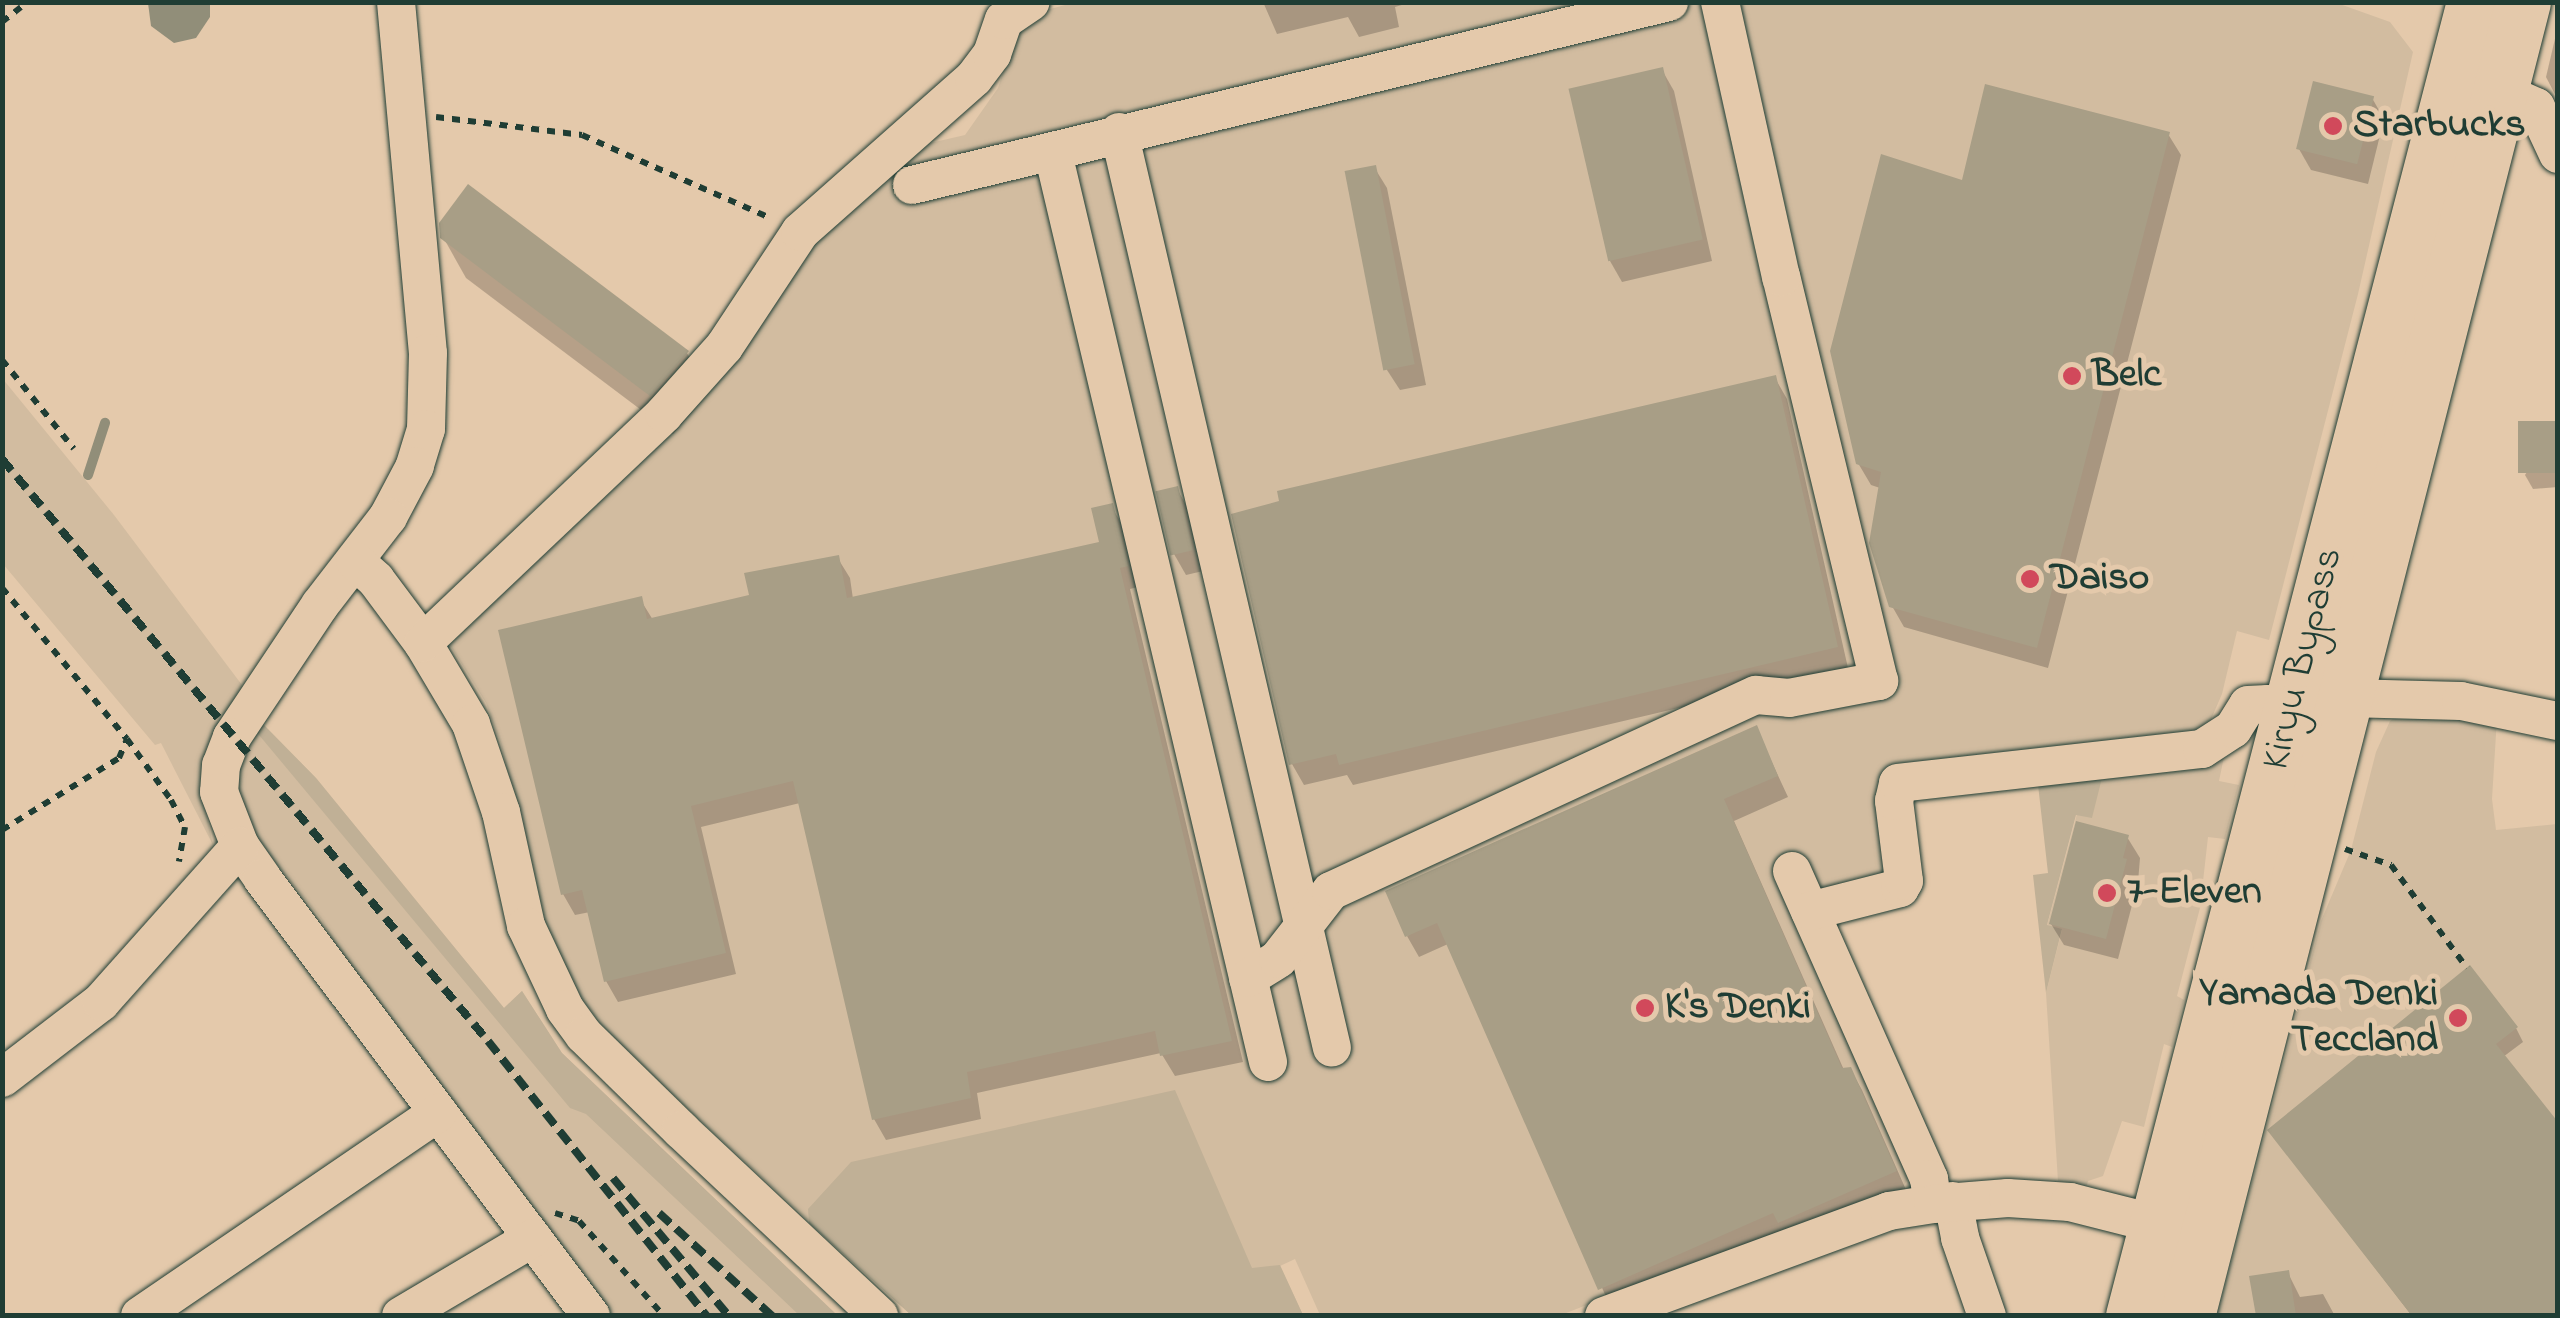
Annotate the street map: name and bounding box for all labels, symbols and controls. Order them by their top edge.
place label: Starbucks [2353,102,2526,150]
marker: Starbucks [2322,115,2344,137]
place label: Belc [2092,352,2161,400]
marker: Belc [2061,365,2083,387]
street label: Kiryu Bypass [2253,543,2355,775]
place label: Daiso [2050,555,2149,603]
marker: Daiso [2019,568,2041,590]
place label: 7-Eleven [2127,869,2262,917]
marker: 7-Eleven [2096,882,2118,904]
place label: Yamada Denki Teccland [2200,971,2438,1065]
place label: K's Denki [1665,984,1811,1032]
marker: K's Denki [1634,997,1656,1019]
marker: Yamada Denki Teccland [2447,1007,2469,1029]

